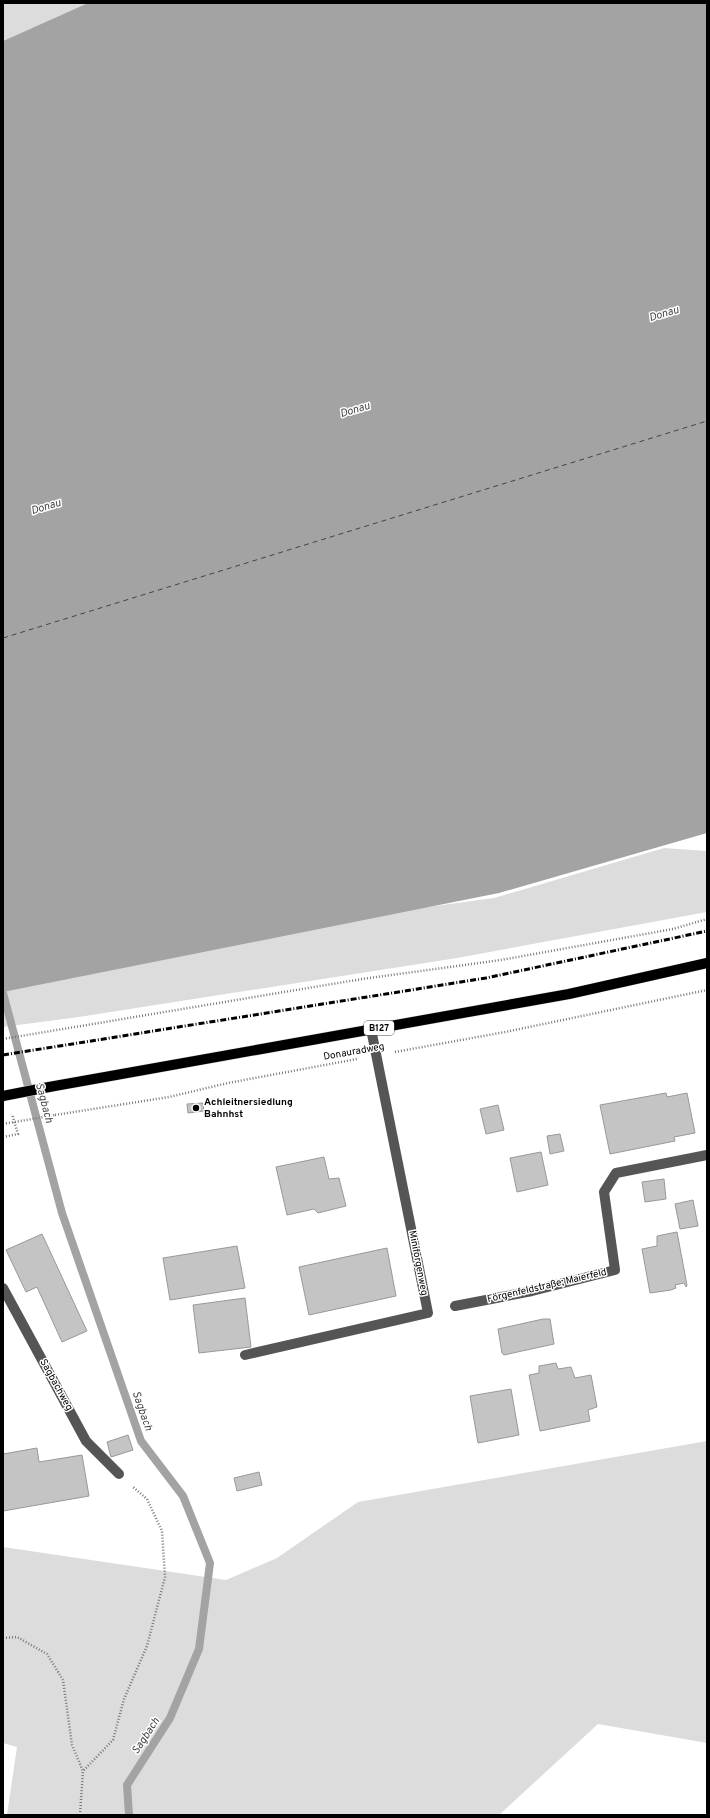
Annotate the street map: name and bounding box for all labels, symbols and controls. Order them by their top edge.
water label: Donau [647,303,682,325]
water label: Donau [338,399,373,421]
water label: Donau [29,496,64,518]
road number: B127 [364,1021,394,1035]
street label: Donauradweg [322,1040,386,1064]
water label: Sagbach [32,1081,56,1125]
place label: Achleitnersiedlung Bahnhst [204,1096,293,1121]
marker: Achleitnersiedlung Bahnhst [191,1103,201,1113]
street label: Miniförgenweg [405,1229,431,1297]
street label: Förgenfeldstraße; Maierfeld [486,1266,608,1306]
street label: Sagbachweg [37,1357,75,1413]
water label: Sagbach [129,1389,155,1433]
water label: Sagbach [129,1715,163,1757]

